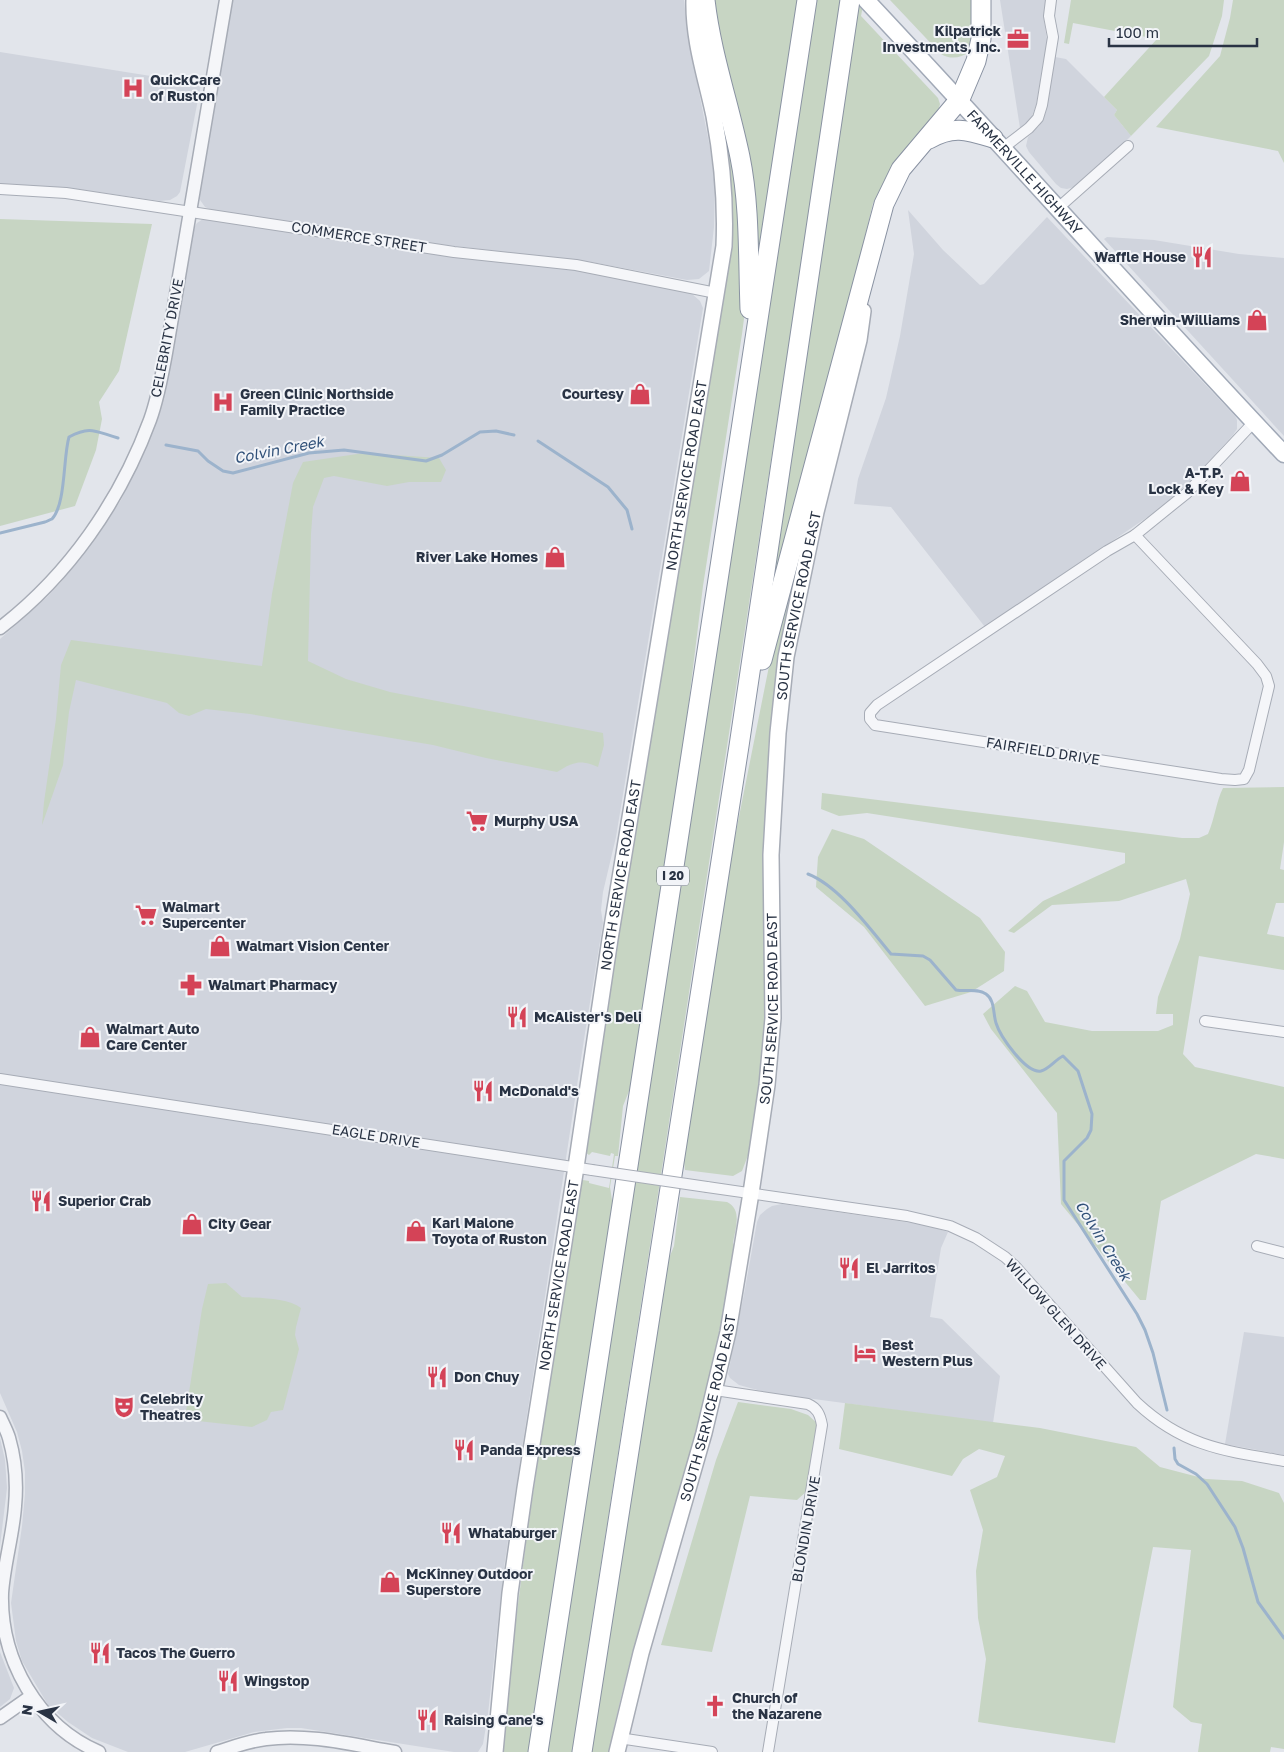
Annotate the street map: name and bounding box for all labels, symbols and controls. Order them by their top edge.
scale bar [1109,15,1256,47]
place label: Kilpatrick Investments, Inc. [882,22,1001,55]
text: 100 m [1116,23,1159,41]
office icon: Kilpatrick Investments, Inc. [1005,26,1031,52]
place label: QuickCare of Ruston [150,71,221,104]
hospital icon: QuickCare of Ruston [120,75,146,101]
street label: FARMERVILLE HIGHWAY [964,106,1086,238]
street label: COMMERCE STREET [290,217,428,256]
restaurant icon: Waffle House [1189,244,1215,270]
place label: Waffle House [1094,248,1186,265]
street label: CELEBRITY DRIVE [147,277,186,399]
shop icon: Sherwin-Williams [1244,307,1270,333]
place label: Sherwin-Williams [1120,311,1240,328]
street label: NORTH SERVICE ROAD EAST [662,379,710,572]
shop icon: Courtesy [627,381,653,407]
place label: Green Clinic Northside Family Practice [240,385,394,418]
place label: Courtesy [562,385,625,402]
hospital icon: Green Clinic Northside Family Practice [210,389,236,415]
water label: Colvin Creek [232,431,327,467]
place label: A-T.P. Lock & Key [1148,464,1225,497]
shop icon: A-T.P. Lock & Key [1227,468,1253,494]
street label: SOUTH SERVICE ROAD EAST [772,509,824,701]
shop icon: River Lake Homes [542,544,568,570]
place label: River Lake Homes [416,548,538,565]
street label: FAIRFIELD DRIVE [985,733,1101,768]
street label: NORTH SERVICE ROAD EAST [596,778,644,972]
supermarket icon: Murphy USA [464,808,490,834]
place label: Murphy USA [494,812,578,829]
road number: I 20 [657,866,689,886]
place label: Walmart Supercenter [162,898,246,931]
supermarket icon: Walmart Supercenter [133,902,159,928]
street label: SOUTH SERVICE ROAD EAST [755,912,781,1106]
shop icon: Walmart Vision Center [207,933,233,959]
place label: Walmart Vision Center [236,937,390,954]
pharmacy icon: Walmart Pharmacy [178,972,204,998]
place label: Walmart Pharmacy [208,976,338,993]
restaurant icon: McAlister's Deli [504,1004,530,1030]
place label: McAlister's Deli [534,1008,642,1025]
place label: Walmart Auto Care Center [106,1020,199,1053]
shop icon: Walmart Auto Care Center [77,1024,103,1050]
restaurant icon: McDonald's [470,1078,496,1104]
place label: McDonald's [499,1082,579,1099]
street label: EAGLE DRIVE [331,1120,421,1151]
street label: NORTH SERVICE ROAD EAST [535,1178,582,1372]
restaurant icon: Superior Crab [28,1188,54,1214]
place label: Superior Crab [58,1192,152,1209]
water label: Colvin Creek [1072,1197,1136,1285]
shop icon: City Gear [179,1211,205,1237]
place label: Karl Malone Toyota of Ruston [432,1214,547,1247]
place label: City Gear [208,1215,272,1232]
shop icon: Karl Malone Toyota of Ruston [403,1218,429,1244]
restaurant icon: El Jarritos [836,1255,862,1281]
street label: WILLOW GLEN DRIVE [1002,1255,1110,1372]
place label: El Jarritos [866,1259,936,1276]
street label: SOUTH SERVICE ROAD EAST [676,1313,739,1503]
place label: Best Western Plus [882,1336,973,1369]
hotel icon: Best Western Plus [852,1340,878,1366]
restaurant icon: Don Chuy [424,1364,450,1390]
place label: Don Chuy [454,1368,520,1385]
place label: Celebrity Theatres [140,1390,204,1423]
theatre icon: Celebrity Theatres [111,1394,137,1420]
restaurant icon: Panda Express [451,1437,477,1463]
place label: Panda Express [480,1441,581,1458]
street label: BLONDIN DRIVE [788,1474,823,1583]
restaurant icon: Whataburger [438,1520,464,1546]
place label: Whataburger [468,1524,557,1541]
place label: McKinney Outdoor Superstore [406,1565,533,1598]
shop icon: McKinney Outdoor Superstore [377,1569,403,1595]
restaurant icon: Tacos The Guerro [87,1640,113,1666]
place label: Tacos The Guerro [116,1644,235,1661]
restaurant icon: Wingstop [215,1668,241,1694]
place label: Wingstop [244,1672,310,1689]
north arrow [15,1687,65,1737]
place label: Church of the Nazarene [732,1689,822,1722]
church icon: Church of the Nazarene [702,1693,728,1719]
text: N [17,1703,36,1716]
restaurant icon: Raising Cane's [414,1707,440,1733]
place label: Raising Cane's [444,1711,544,1728]

